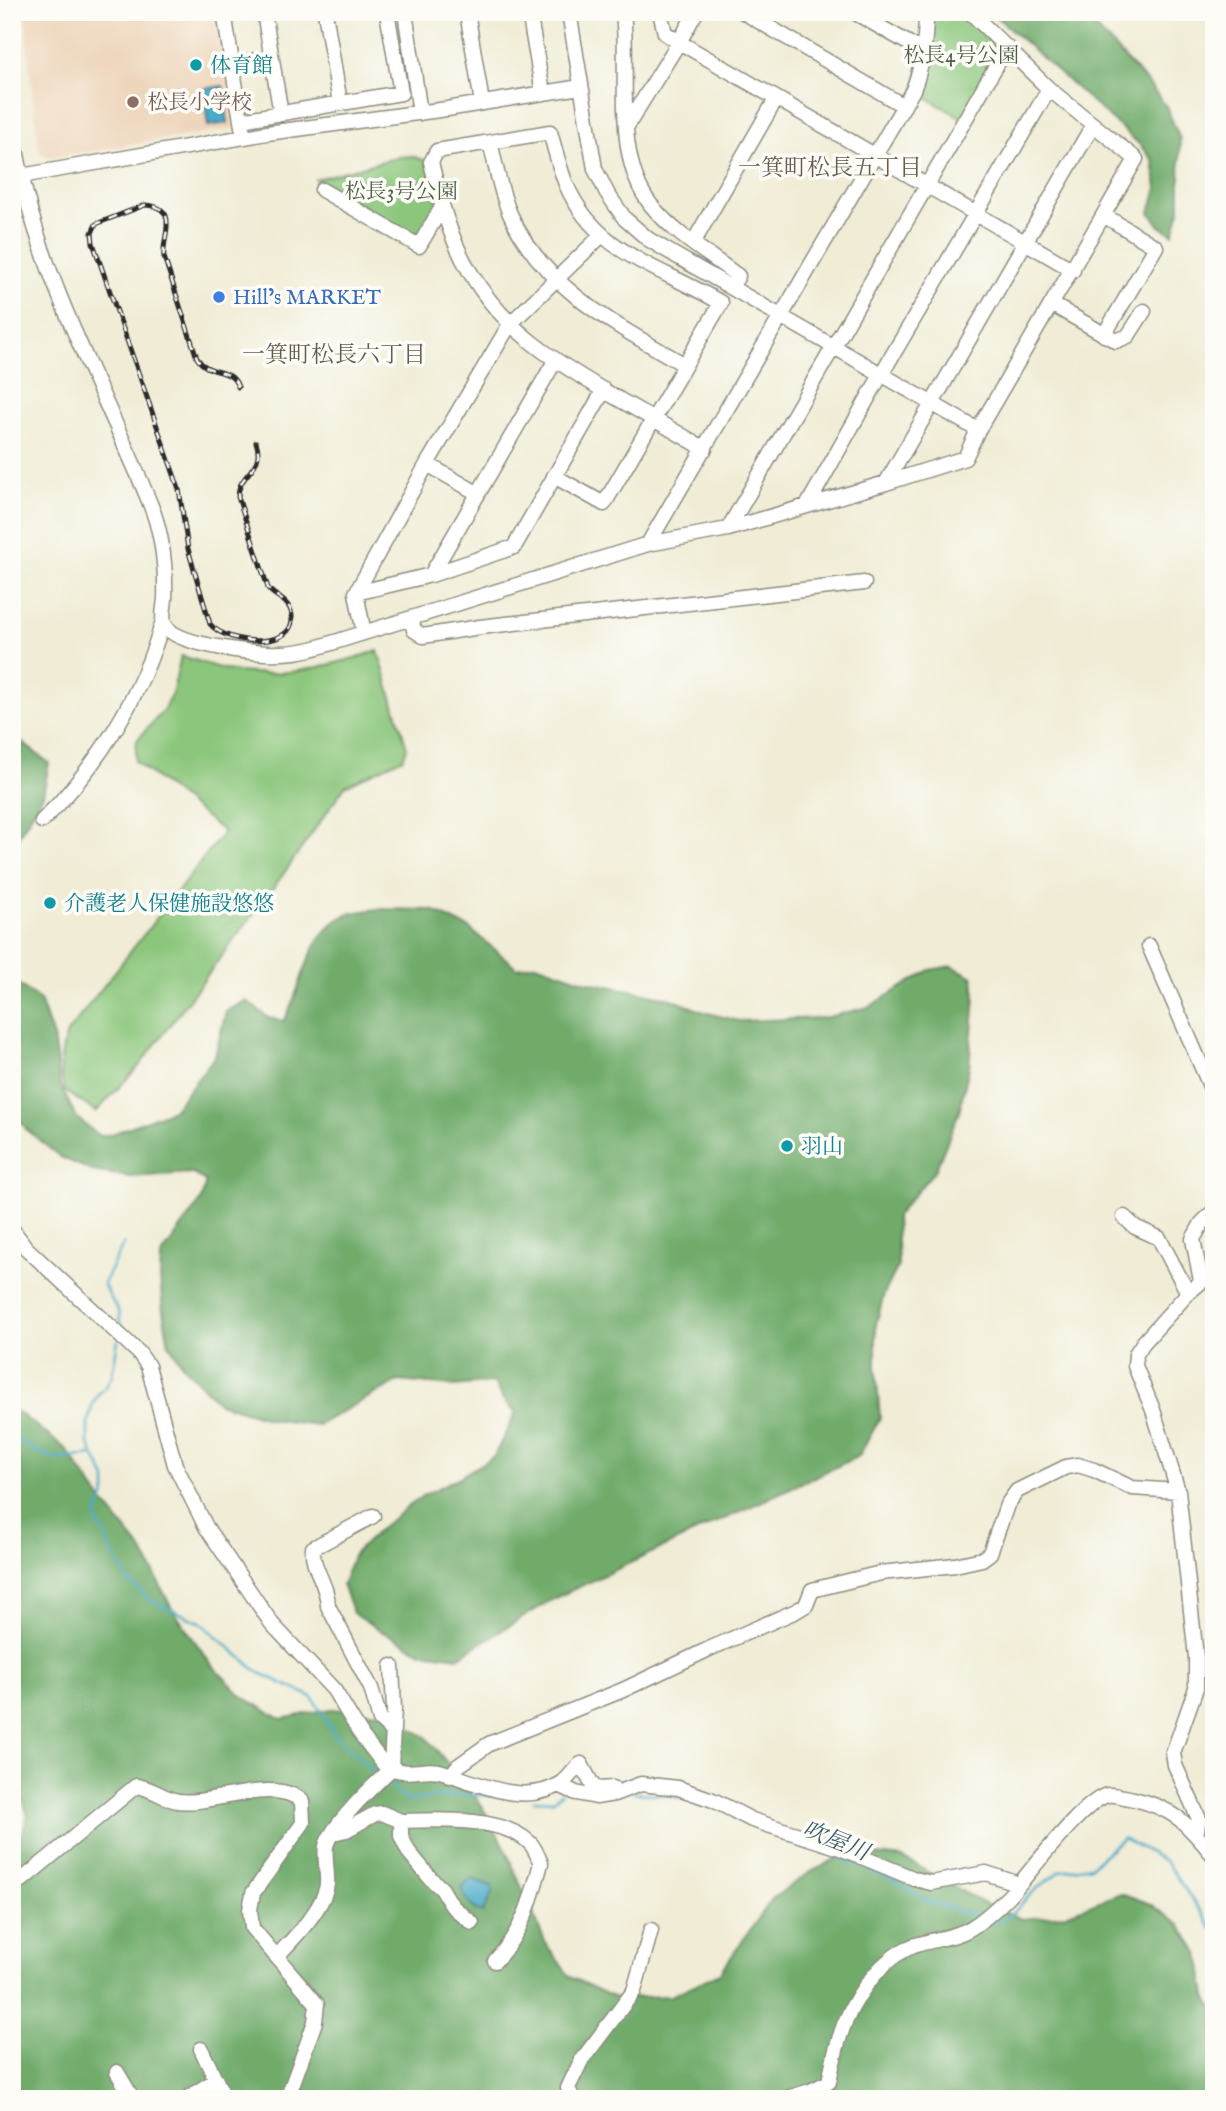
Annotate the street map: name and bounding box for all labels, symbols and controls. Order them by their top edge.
park label: 松長4号公園 [903,43,1019,70]
place label: 体育館 [210,53,273,80]
marker: 体育館 [188,57,204,73]
place label: 松長小学校 [147,90,252,117]
marker: 松長小学校 [125,94,141,110]
district label: 一箕町松長五丁目 [738,154,922,183]
park label: 松長3号公園 [345,179,457,206]
place label: Hill’s MARKET [233,285,382,312]
marker: Hill’s MARKET [211,289,227,305]
district label: 一箕町松長六丁目 [242,341,426,370]
place label: 介護老人保健施設悠悠 [64,891,274,918]
marker: 介護老人保健施設悠悠 [42,895,58,911]
place label: 羽山 [801,1134,843,1161]
marker: 羽山 [779,1138,795,1154]
water label: 吹屋川 [798,1815,876,1869]

